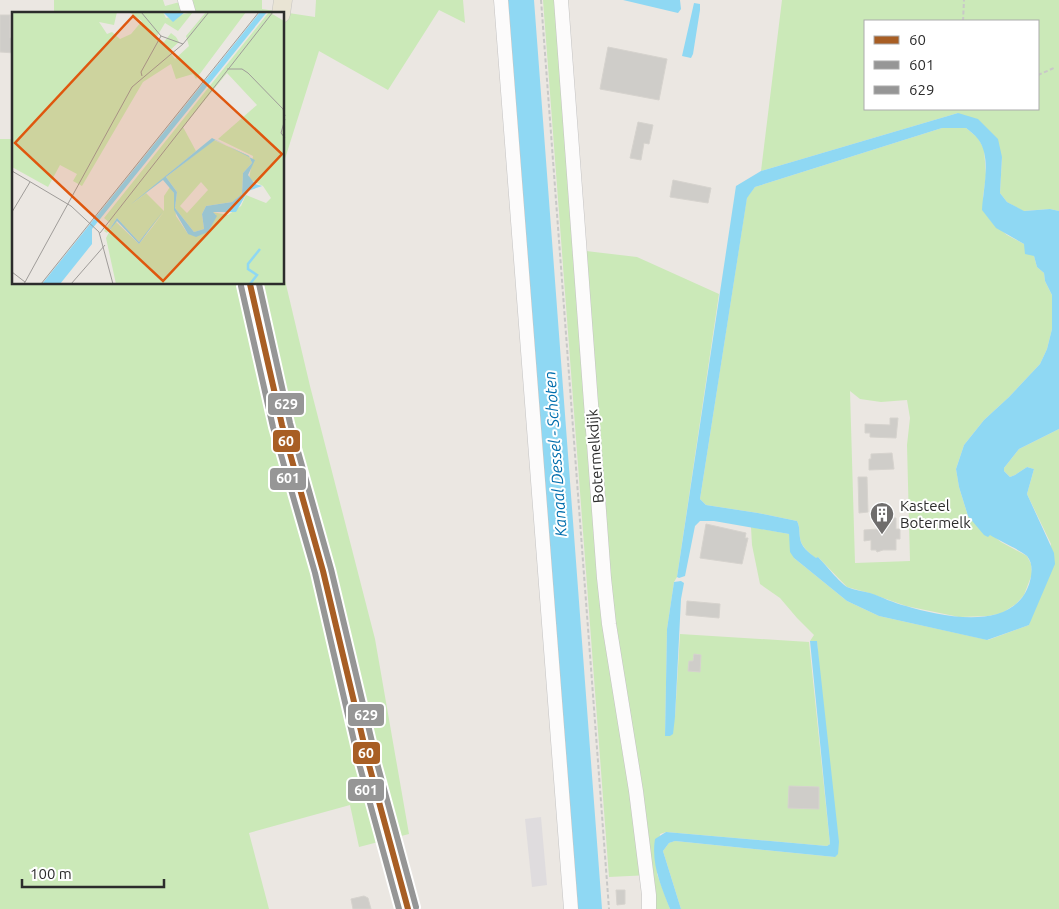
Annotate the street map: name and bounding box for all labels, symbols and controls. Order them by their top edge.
inset map [12,12,285,285]
legend [864,20,1039,110]
text: 60 [909,31,926,48]
text: 601 [909,56,934,73]
text: 629 [909,81,934,98]
water label: Kanaal Dessel - Schoten [540,371,570,537]
line badge: 629 [267,392,305,416]
text: 629 [274,396,298,412]
street label: Botermelkdijk [583,408,607,504]
line badge: 60 [272,429,301,453]
text: 60 [278,433,294,449]
line badge: 601 [269,467,307,491]
text: 601 [276,470,300,486]
place label: Kasteel Botermelk [900,497,971,531]
building icon: Kasteel Botermelk [869,501,895,535]
line badge: 629 [347,703,385,727]
text: 629 [354,707,378,723]
line badge: 60 [352,741,381,765]
text: 60 [358,745,374,761]
line badge: 601 [347,778,385,802]
text: 601 [354,782,378,798]
scale bar [22,856,165,888]
text: 100 m [30,865,72,882]

